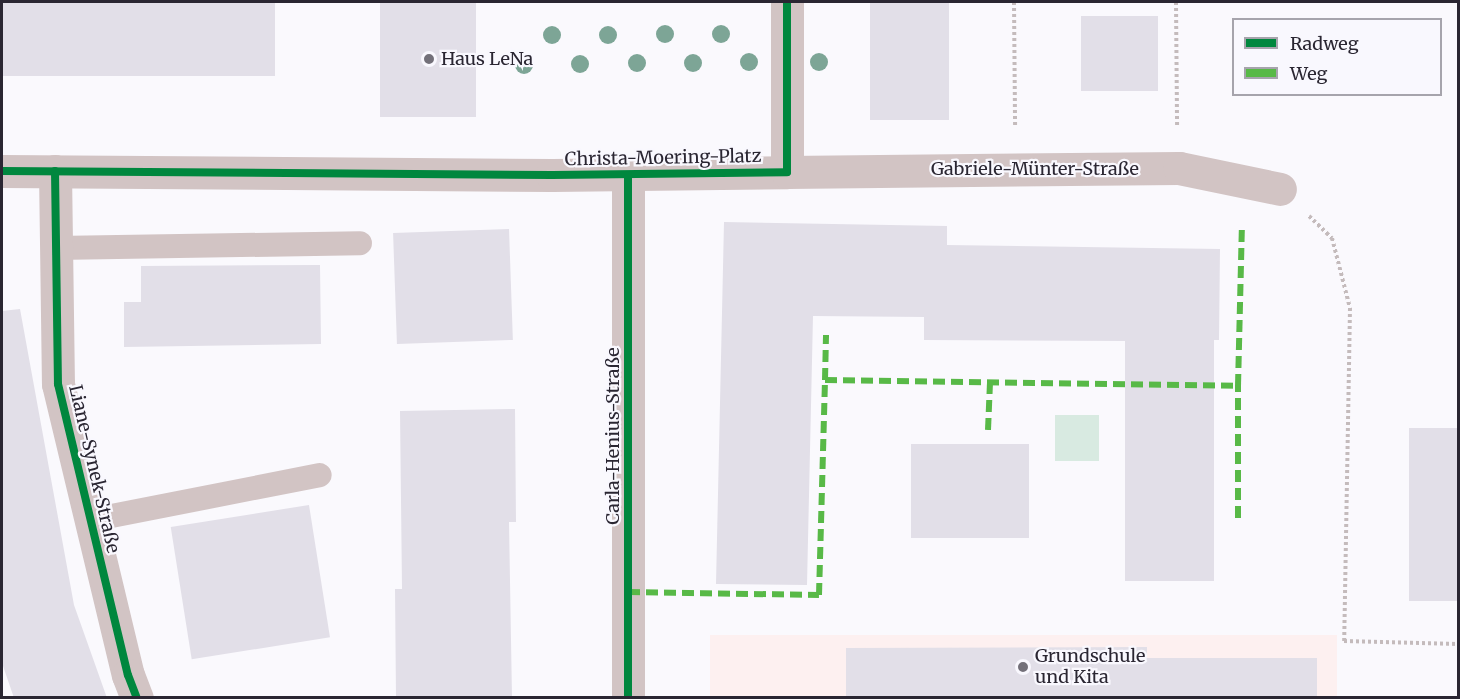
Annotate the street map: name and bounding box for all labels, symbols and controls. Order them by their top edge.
legend [1232,18,1442,96]
text: Radweg [1290,32,1359,55]
place label: Haus LeNa [441,48,533,70]
marker: Haus LeNa [422,52,436,66]
text: Weg [1290,62,1327,85]
street label: Christa-Moering-Platz [564,145,762,171]
street label: Gabriele-Münter-Straße [931,158,1139,180]
street label: Carla-Henius-Straße [602,347,624,525]
street label: Liane-Synek-Straße [64,383,124,555]
place label: Grundschule und Kita [1035,646,1145,688]
marker: Grundschule und Kita [1016,660,1030,674]

